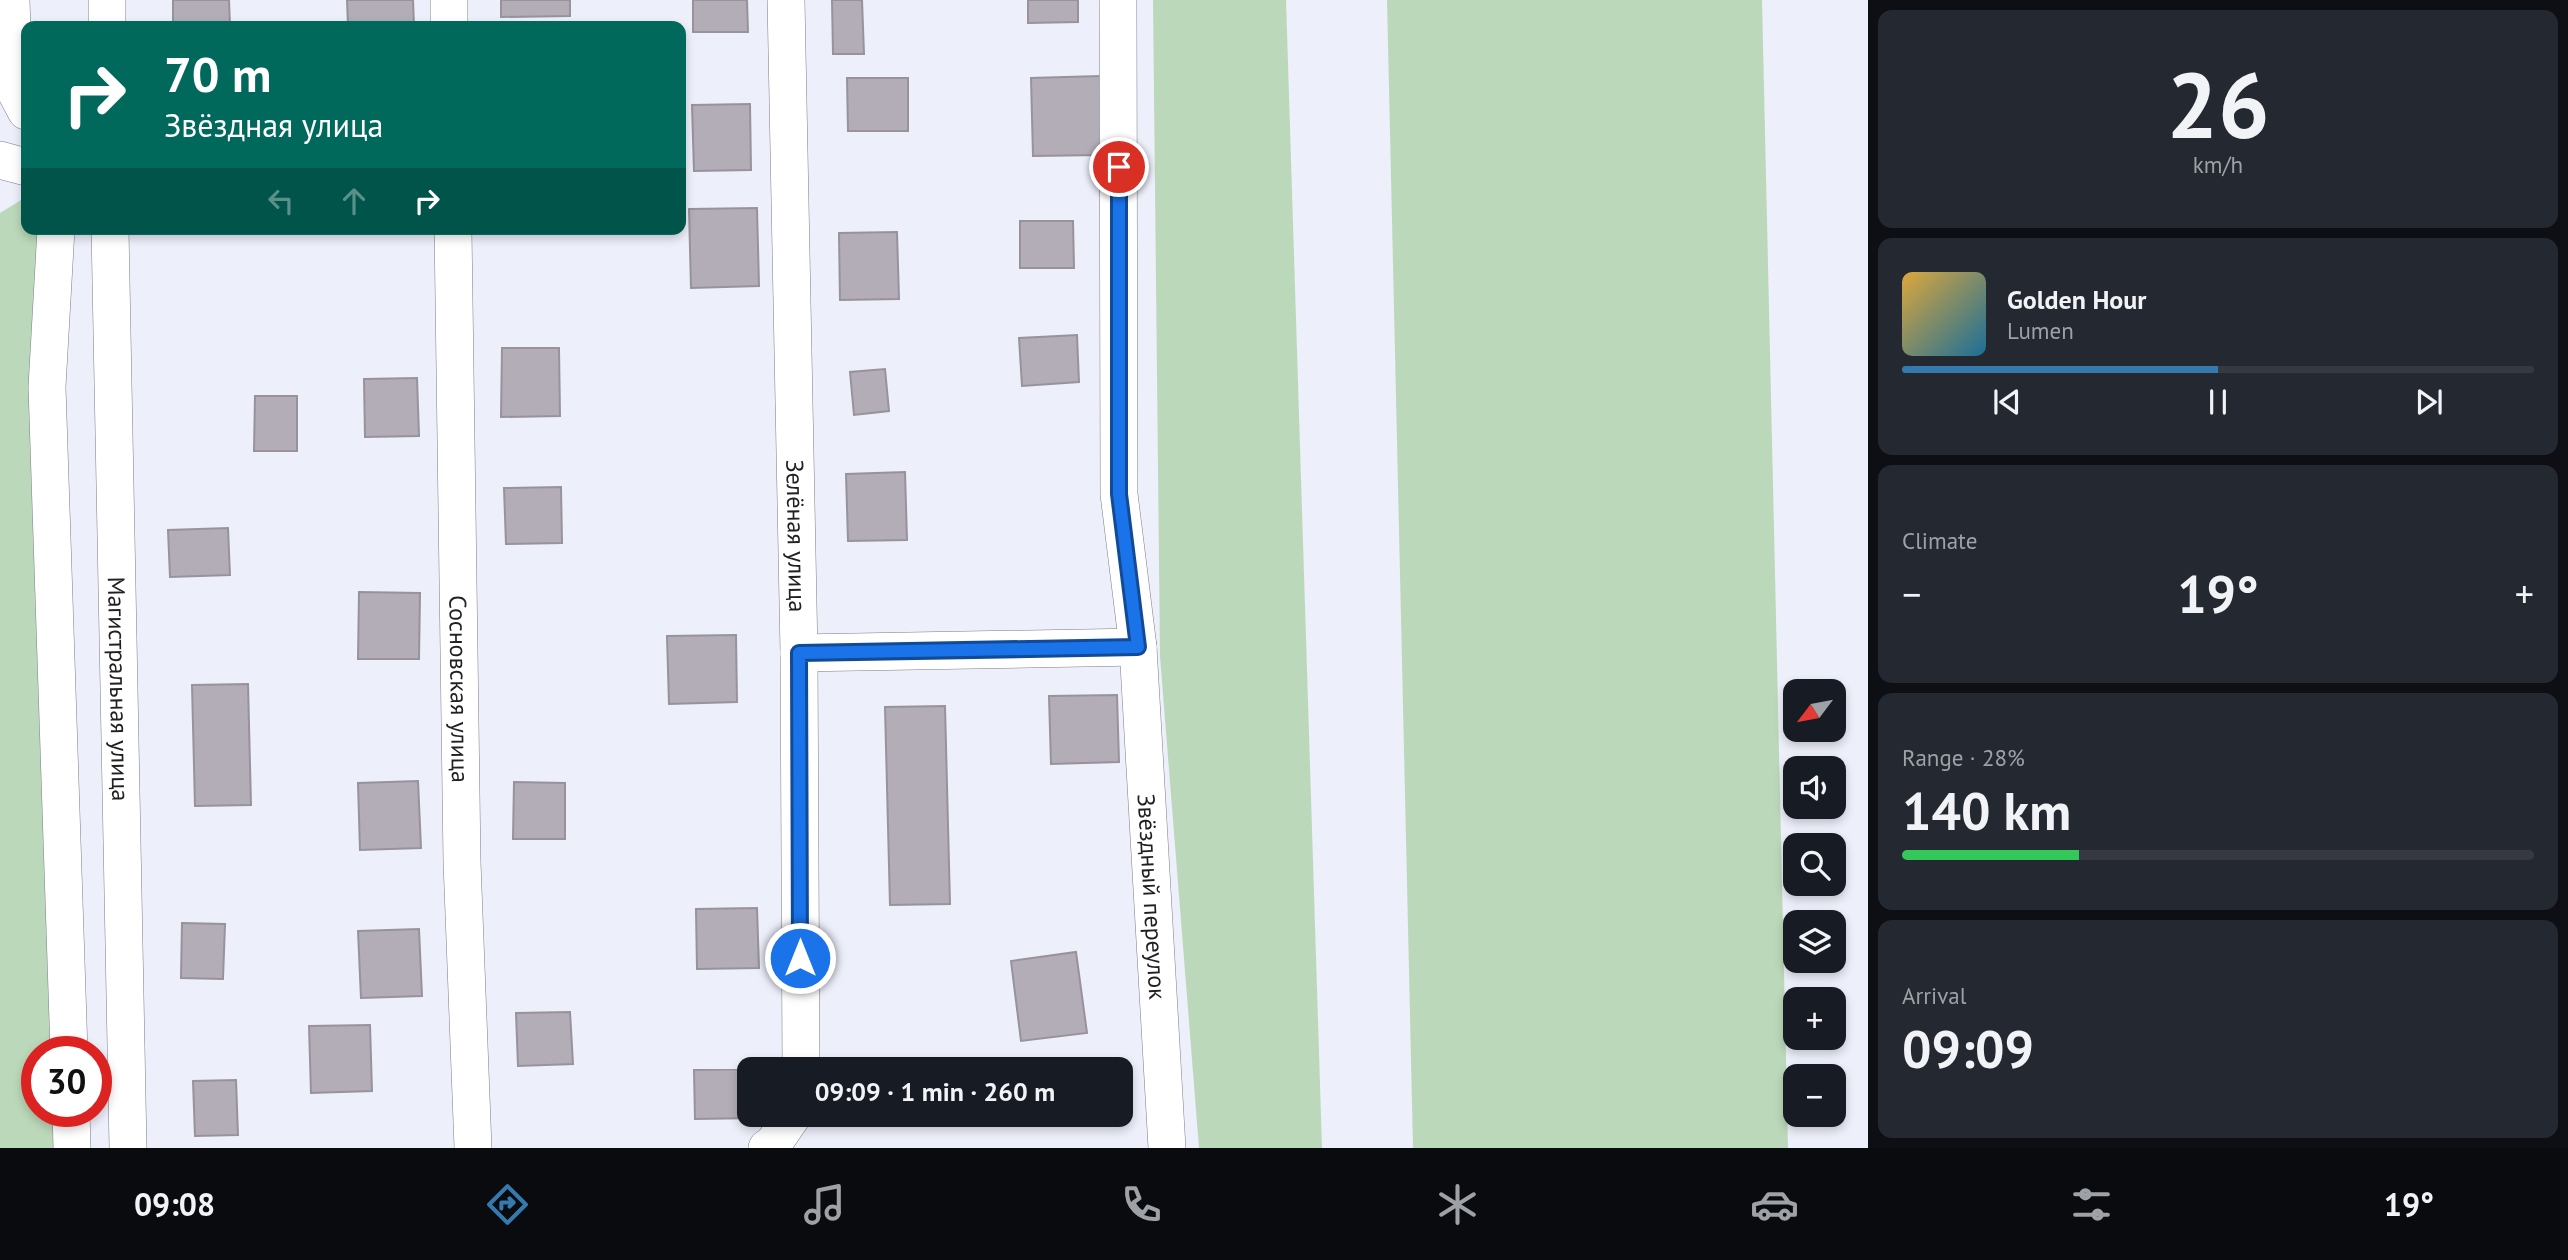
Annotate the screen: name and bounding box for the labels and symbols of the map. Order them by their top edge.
pin [1089,137,1149,197]
street label: Зелёная улица [780,459,814,613]
street label: Магистральная улица [101,576,137,802]
street label: Сосновская улица [443,595,476,783]
north arrow [1783,679,1846,742]
street label: Звёздный переулок [1131,793,1174,1001]
position arrow [763,921,837,995]
speed limit sign: 30 [21,1036,112,1127]

